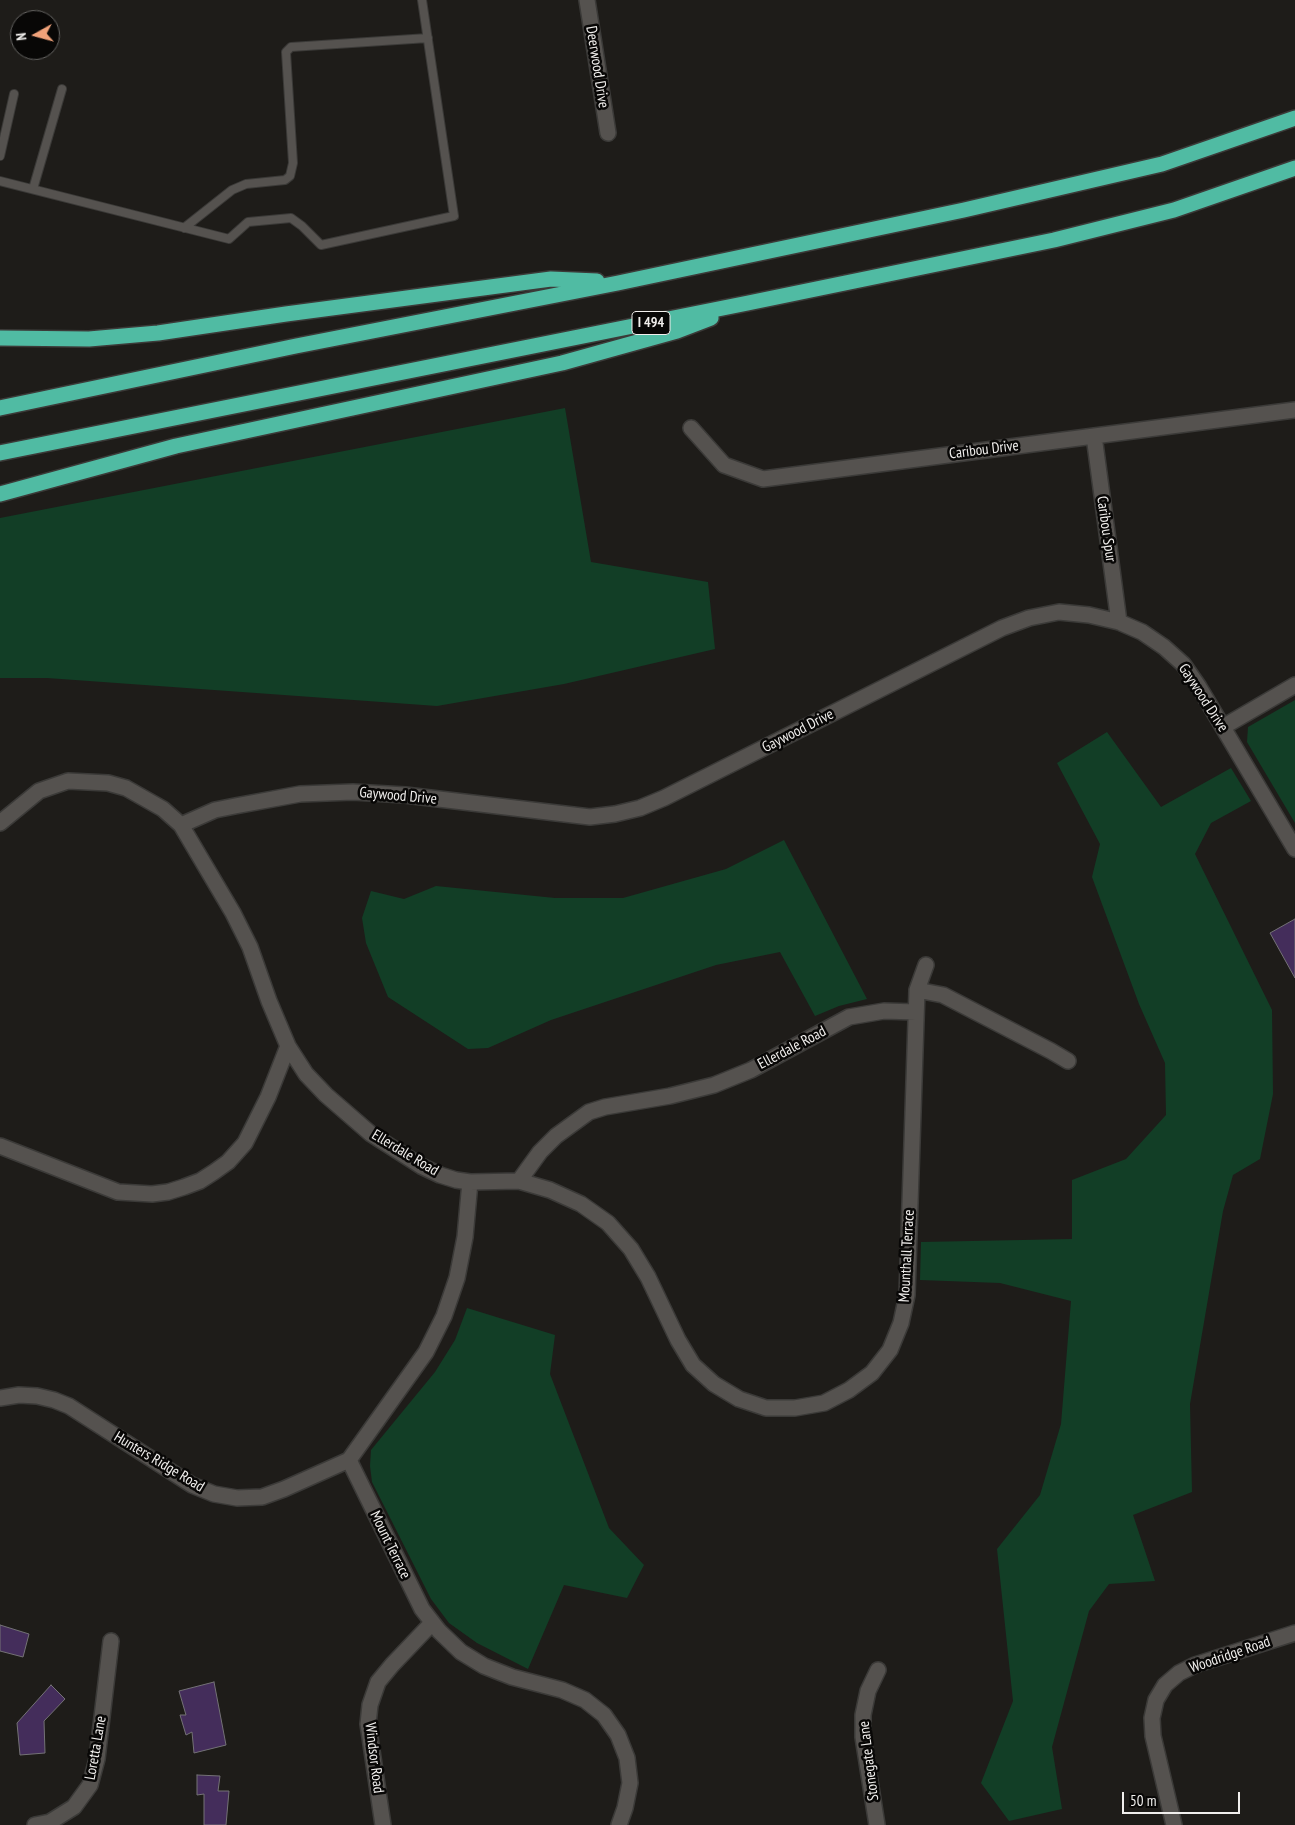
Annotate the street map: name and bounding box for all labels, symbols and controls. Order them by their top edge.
north arrow [10,10,60,60]
street label: Deerwood Drive [582,25,612,109]
text: N [12,32,30,42]
road number: I 494 [632,312,670,334]
street label: Caribou Drive [948,437,1020,463]
street label: Caribou Spur [1092,495,1120,563]
street label: Gaywood Drive [1174,660,1232,736]
street label: Gaywood Drive [759,705,837,757]
street label: Gaywood Drive [358,784,438,808]
street label: Ellerdale Road [755,1023,829,1073]
street label: Ellerdale Road [368,1126,442,1180]
street label: Mounthall Terrace [896,1209,918,1303]
street label: Hunters Ridge Road [111,1428,207,1496]
street label: Mount Terrace [366,1508,414,1582]
street label: Woodridge Road [1187,1633,1273,1677]
street label: Loretta Lane [82,1715,110,1781]
street label: Stonegate Lane [855,1720,883,1802]
street label: Windsor Road [361,1722,387,1794]
scale bar [1125,1782,1242,1814]
text: 50 m [1130,1791,1156,1810]

